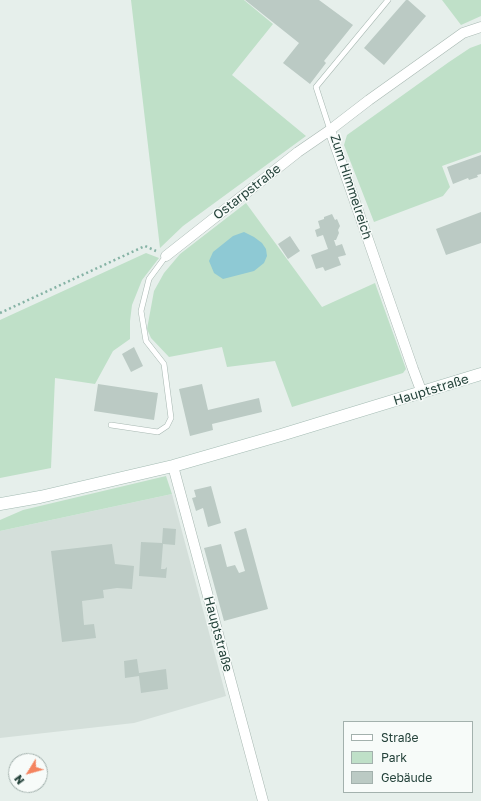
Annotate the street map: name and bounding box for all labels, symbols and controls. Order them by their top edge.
street label: Zum Himmelreich [327,133,375,241]
street label: Ostarpstraße [210,161,284,223]
street label: Hauptstraße [392,371,470,409]
street label: Hauptstraße [200,594,236,674]
legend [343,721,473,793]
text: Straße [381,730,419,745]
text: Park [381,750,407,765]
north arrow [8,753,48,793]
text: Gebäude [381,770,432,785]
text: N [11,773,27,787]

